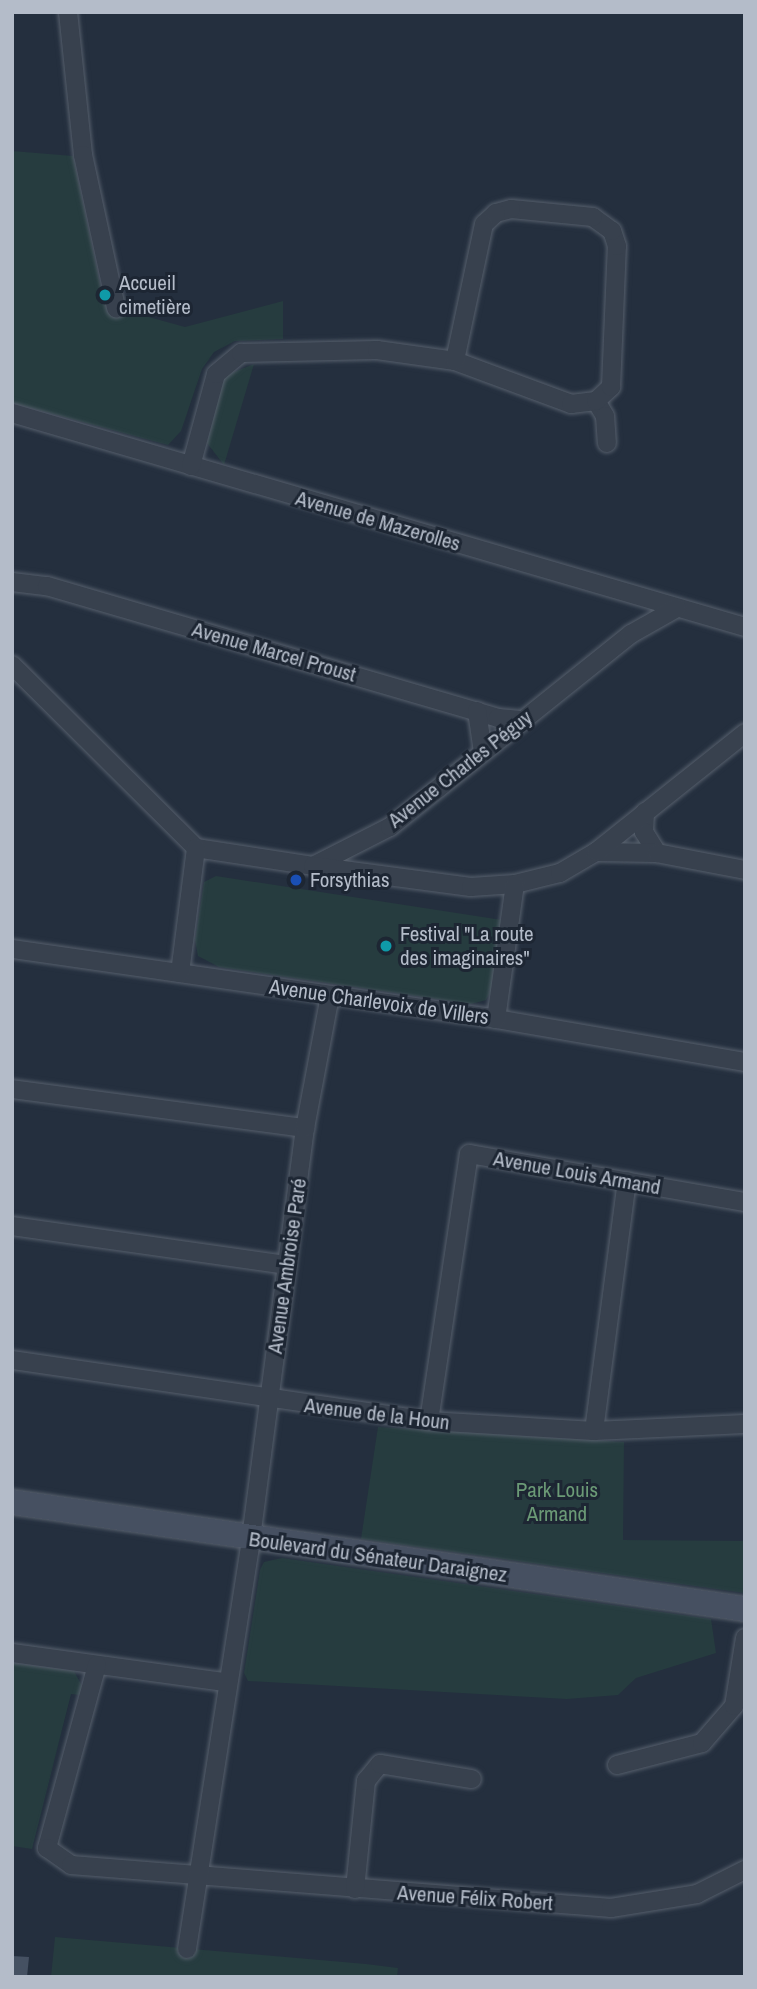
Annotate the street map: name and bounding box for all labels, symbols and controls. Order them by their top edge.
place label: Accueil cimetière [119,270,191,320]
marker: Accueil cimetière [97,287,113,303]
street label: Avenue de Mazerolles [293,485,463,557]
street label: Avenue Marcel Proust [189,617,359,687]
street label: Avenue Charles Péguy [383,705,537,833]
place label: Forsythias [310,867,390,893]
marker: Forsythias [288,872,304,888]
place label: Festival "La route des imaginaires" [400,921,534,971]
marker: Festival "La route des imaginaires" [378,938,394,954]
street label: Avenue Charlevoix de Villers [268,974,490,1030]
street label: Avenue Louis Armand [491,1146,663,1200]
street label: Avenue Ambroise Paré [262,1176,312,1356]
street label: Avenue de la Houn [303,1393,451,1435]
park label: Park Louis Armand [516,1477,598,1527]
street label: Boulevard du Sénateur Daraignez [247,1526,509,1588]
street label: Avenue Félix Robert [396,1880,554,1916]

